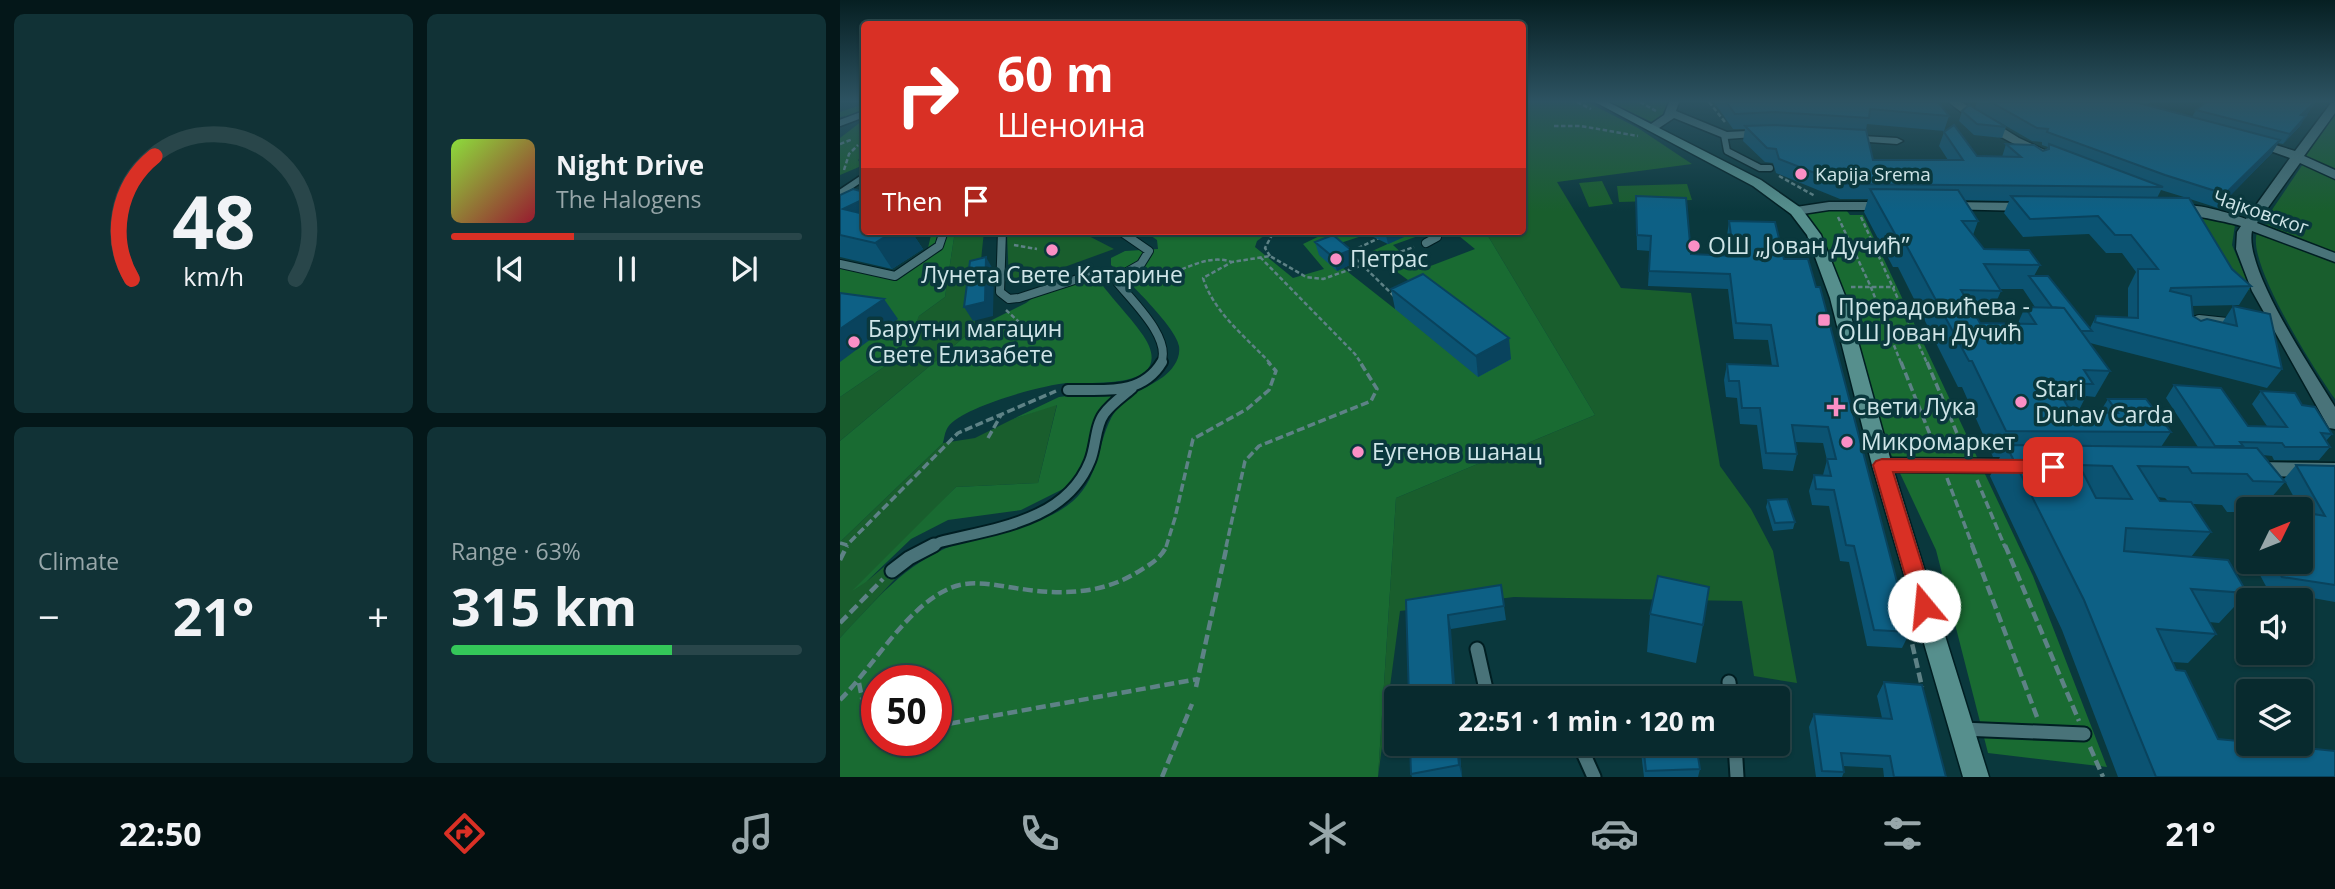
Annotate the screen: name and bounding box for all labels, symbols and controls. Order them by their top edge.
text: 60 m [997,40,1114,106]
icon: right [882,49,973,140]
text: Шеноина [997,103,1146,146]
text: Night Drive [556,147,704,183]
place label: Kapija Srema [1815,161,1931,187]
marker: Kapija Srema [1793,166,1809,182]
text: 48 [172,172,255,271]
icon: arrive [957,182,995,220]
text: The Halogens [556,183,702,215]
text: Then [882,183,943,219]
street label: Чајковског [2210,184,2312,240]
place label: ОШ „Јован Дучић” [1708,229,1910,261]
marker: ОШ „Јован Дучић” [1686,238,1702,254]
marker: Лунета Свете Катарине [1044,242,1060,258]
place label: Петрас [1350,242,1428,274]
icon: previous [491,250,529,288]
icon: pause [608,250,646,288]
icon: next [725,250,763,288]
marker: Петрас [1328,251,1344,267]
place label: Лунета Свете Катарине [921,258,1183,290]
text: km/h [183,259,244,293]
place label: Прерадовићева - ОШ Јован Дучић [1838,290,2030,348]
place label: Барутни магацин Свете Елизабете [868,312,1062,370]
marker: Прерадовићева - ОШ Јован Дучић [1816,312,1832,328]
marker: Барутни магацин Свете Елизабете [846,334,862,350]
place label: Stari Dunav Carda [2035,372,2174,430]
place label: Свети Лука [1852,390,1976,422]
marker: Stari Dunav Carda [2013,394,2029,410]
marker: Свети Лука [1826,397,1846,417]
place label: Микромаркет [1861,425,2016,457]
marker: Микромаркет [1839,434,1855,450]
place label: Еугенов шанац [1372,435,1542,467]
pin [2023,437,2083,497]
marker: Еугенов шанац [1350,444,1366,460]
icon: arrive [2034,448,2072,486]
north arrow [2236,497,2314,574]
map controls [2236,497,2313,756]
text: Range · 63% [451,535,581,567]
text: Climate [38,545,119,577]
position arrow [1887,569,1961,643]
text: 315 km [451,570,637,641]
text: 21° [173,580,254,651]
button: sound [2236,588,2313,665]
text: − [38,590,60,642]
text: + [367,590,389,642]
speed limit sign: 50 [861,665,952,756]
button: layers [2236,679,2313,756]
text: 22:51 · 1 min · 120 m [1458,703,1716,739]
icon: directions [440,809,489,858]
icon: music [728,809,777,858]
icon: phone [1015,809,1064,858]
icon: climate [1303,809,1352,858]
icon: car [1590,809,1639,858]
icon: filters [1878,809,1927,858]
text: 22:50 [119,812,202,855]
text: 21° [2165,812,2216,855]

